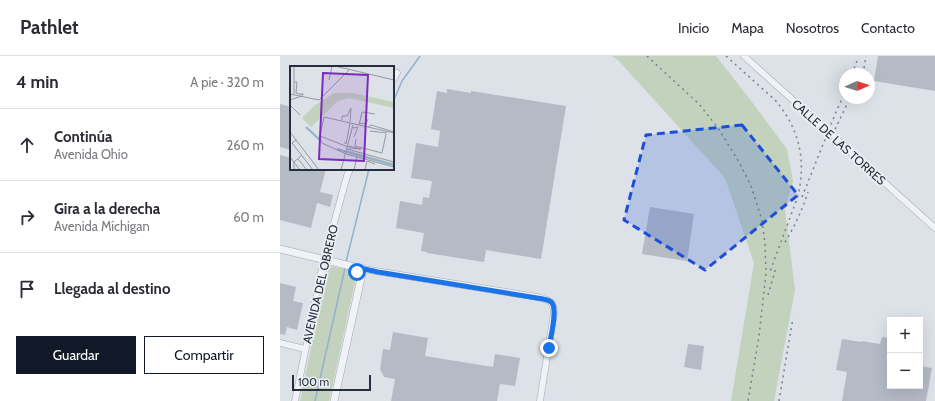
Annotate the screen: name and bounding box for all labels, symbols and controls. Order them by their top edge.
text: Pathlet [20,16,79,39]
text: Inicio [678,19,709,37]
text: Mapa [731,19,764,37]
text: Nosotros [786,19,839,37]
text: Contacto [861,19,915,37]
inset map [290,66,394,170]
north arrow [839,68,875,104]
text: 4 min [16,72,59,92]
text: A pie · 320 m [190,74,264,90]
street label: CALLE DE LAS TORRES [789,96,889,188]
text: Continúa [54,128,112,146]
icon: ahead [16,134,38,156]
text: 260 m [226,137,264,153]
text: Avenida Ohio [54,146,128,162]
text: Gira a la derecha [54,200,160,218]
icon: right [16,206,38,228]
text: 60 m [233,209,264,225]
text: Avenida Míchigan [54,218,150,234]
street label: AVENIDA DEL OBRERO [299,223,341,345]
route start [348,263,366,281]
icon: arrive [16,278,38,300]
text: Llegada al destino [54,280,170,298]
map controls [887,317,923,389]
button: + [887,317,923,353]
button: Guardar [16,336,136,374]
button: Compartir [144,336,264,374]
route end [540,339,558,357]
button: − [887,353,923,389]
scale bar [292,373,371,392]
text: 100 m [298,375,329,389]

